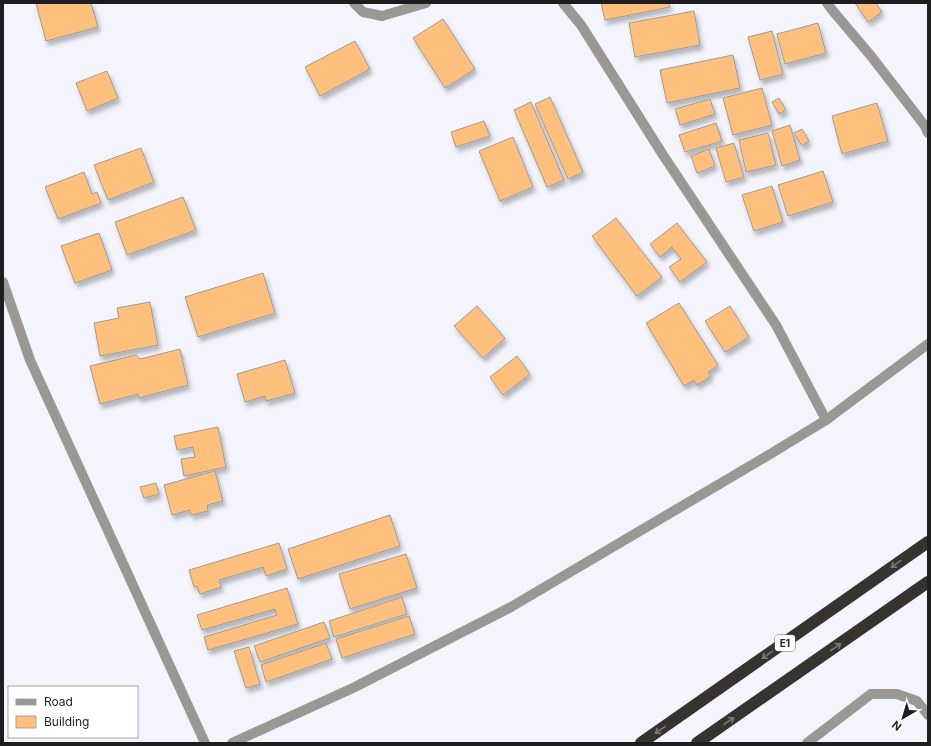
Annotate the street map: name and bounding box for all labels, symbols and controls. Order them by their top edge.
one-way arrow [891,560,902,569]
road number: E1 [775,635,795,651]
one-way arrow [830,643,841,651]
one-way arrow [762,651,773,659]
legend [8,686,138,738]
text: Road [44,694,73,709]
north arrow [883,698,923,738]
text: Building [44,714,89,729]
one-way arrow [723,717,734,725]
text: N [889,718,904,734]
one-way arrow [655,726,666,734]

